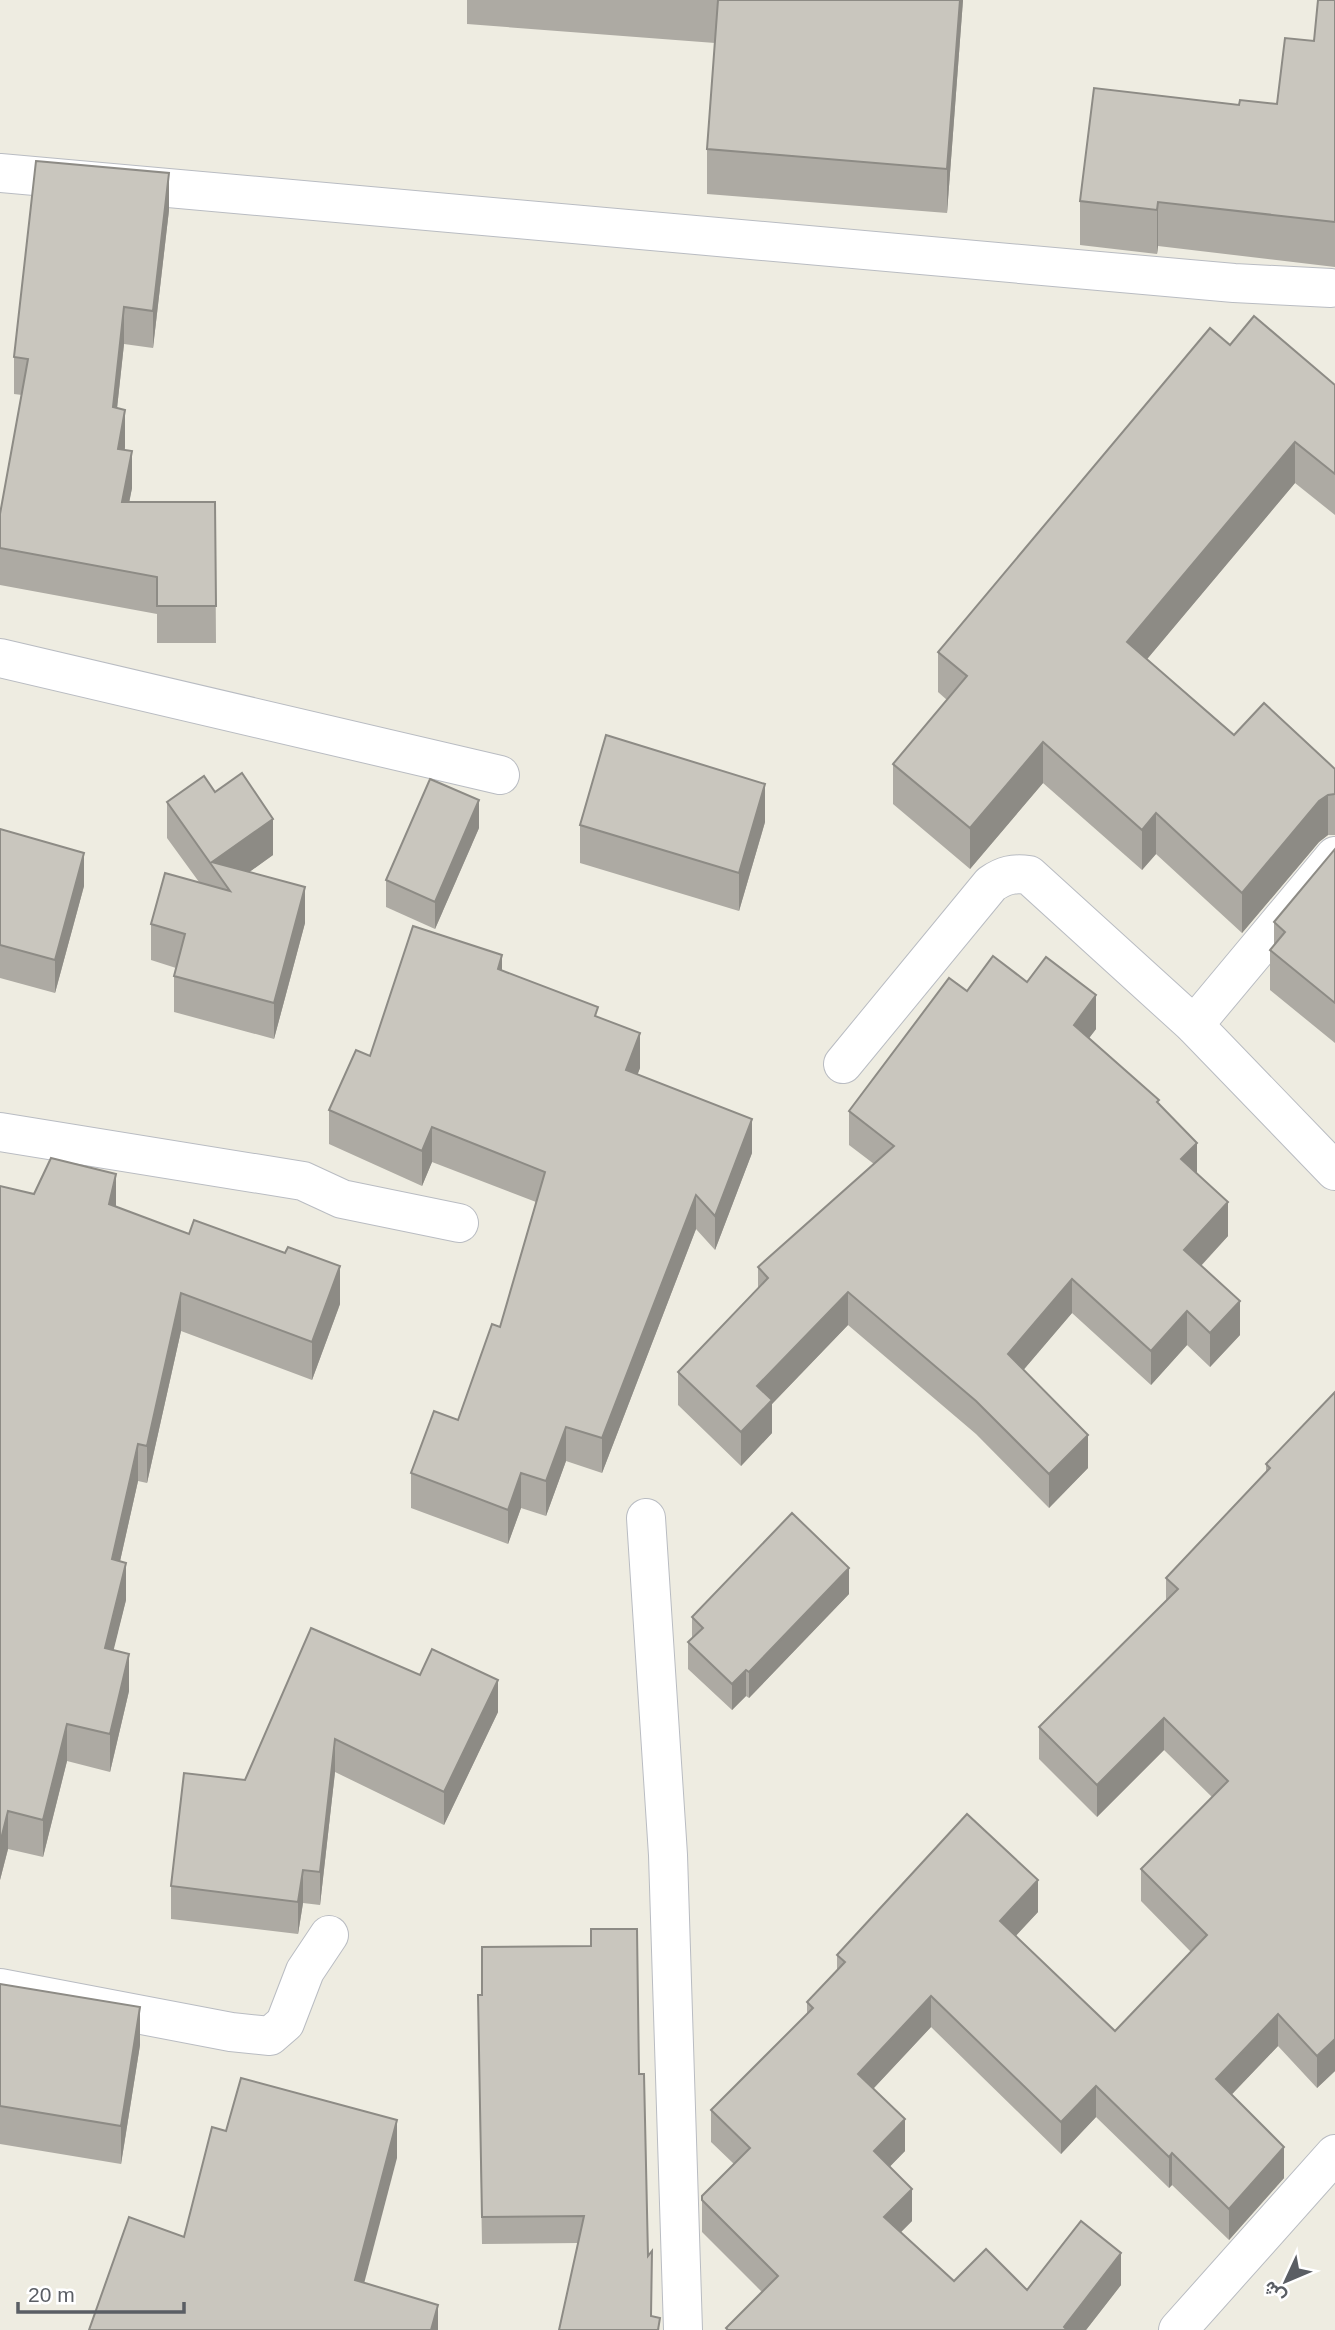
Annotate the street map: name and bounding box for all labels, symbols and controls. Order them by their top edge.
north arrow [1251,2246,1321,2316]
scale bar [18,2270,184,2314]
text: ش [1259,2276,1290,2308]
text: 20 m [28,2283,75,2306]

